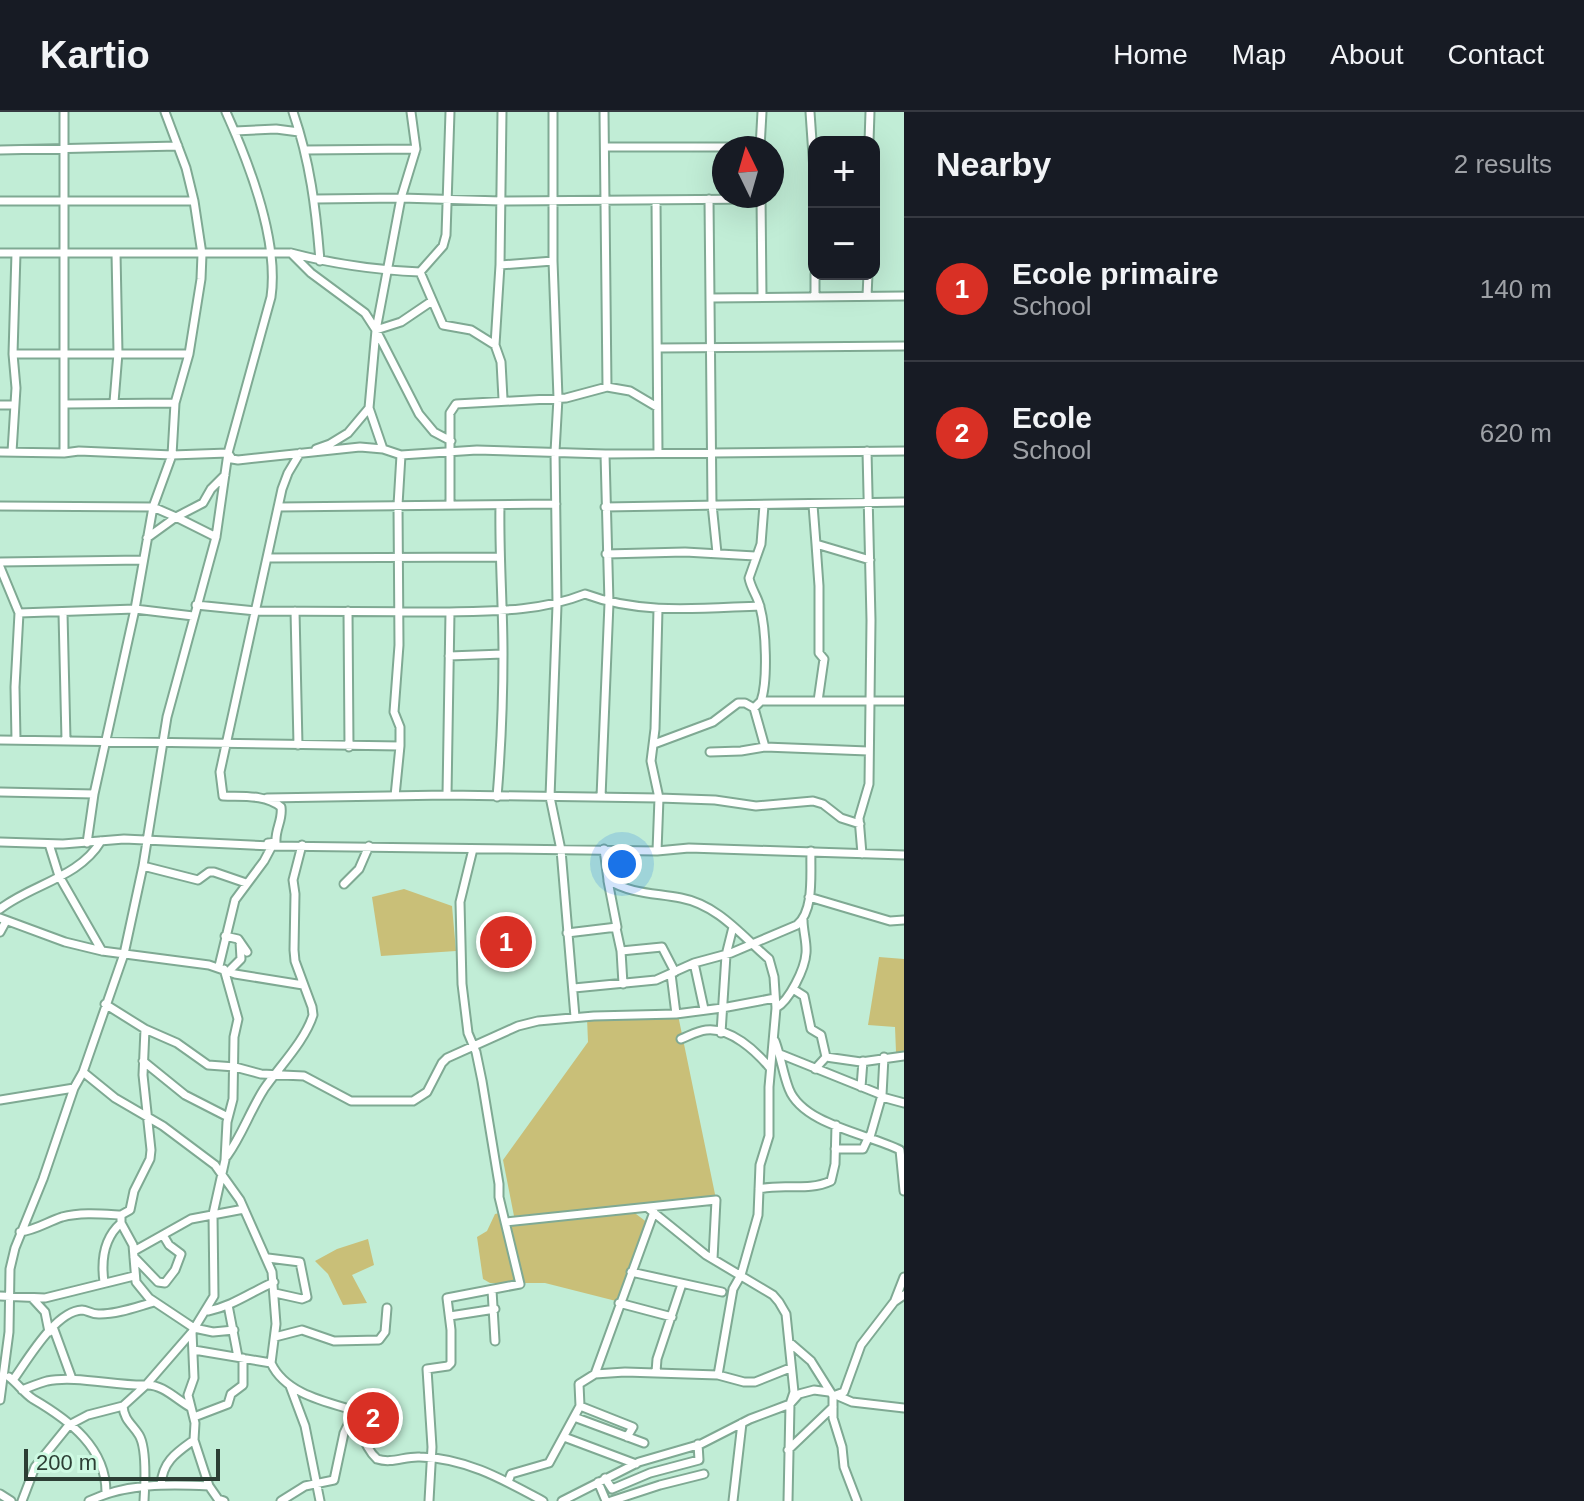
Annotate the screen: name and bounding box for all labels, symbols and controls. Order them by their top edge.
text: Kartio [40,34,150,76]
text: Home [1113,39,1188,70]
text: Map [1232,39,1286,70]
text: About [1330,39,1404,70]
text: Contact [1448,39,1544,70]
north arrow [712,136,784,208]
map controls [808,136,880,280]
button: + [808,136,880,208]
text: Nearby [936,145,1051,183]
text: 2 results [1454,149,1552,179]
button: − [808,208,880,280]
text: Ecole primaire [1012,257,1219,290]
text: 1 [955,274,969,304]
text: 140 m [1480,274,1552,304]
text: School [1012,291,1092,321]
text: Ecole [1012,401,1092,434]
text: 2 [955,418,969,448]
text: 620 m [1480,418,1552,448]
text: School [1012,435,1092,465]
your location [602,844,642,884]
pin: 1 [480,912,532,972]
pin: 2 [347,1388,399,1448]
scale bar [24,1445,220,1481]
text: 200 m [36,1450,97,1475]

